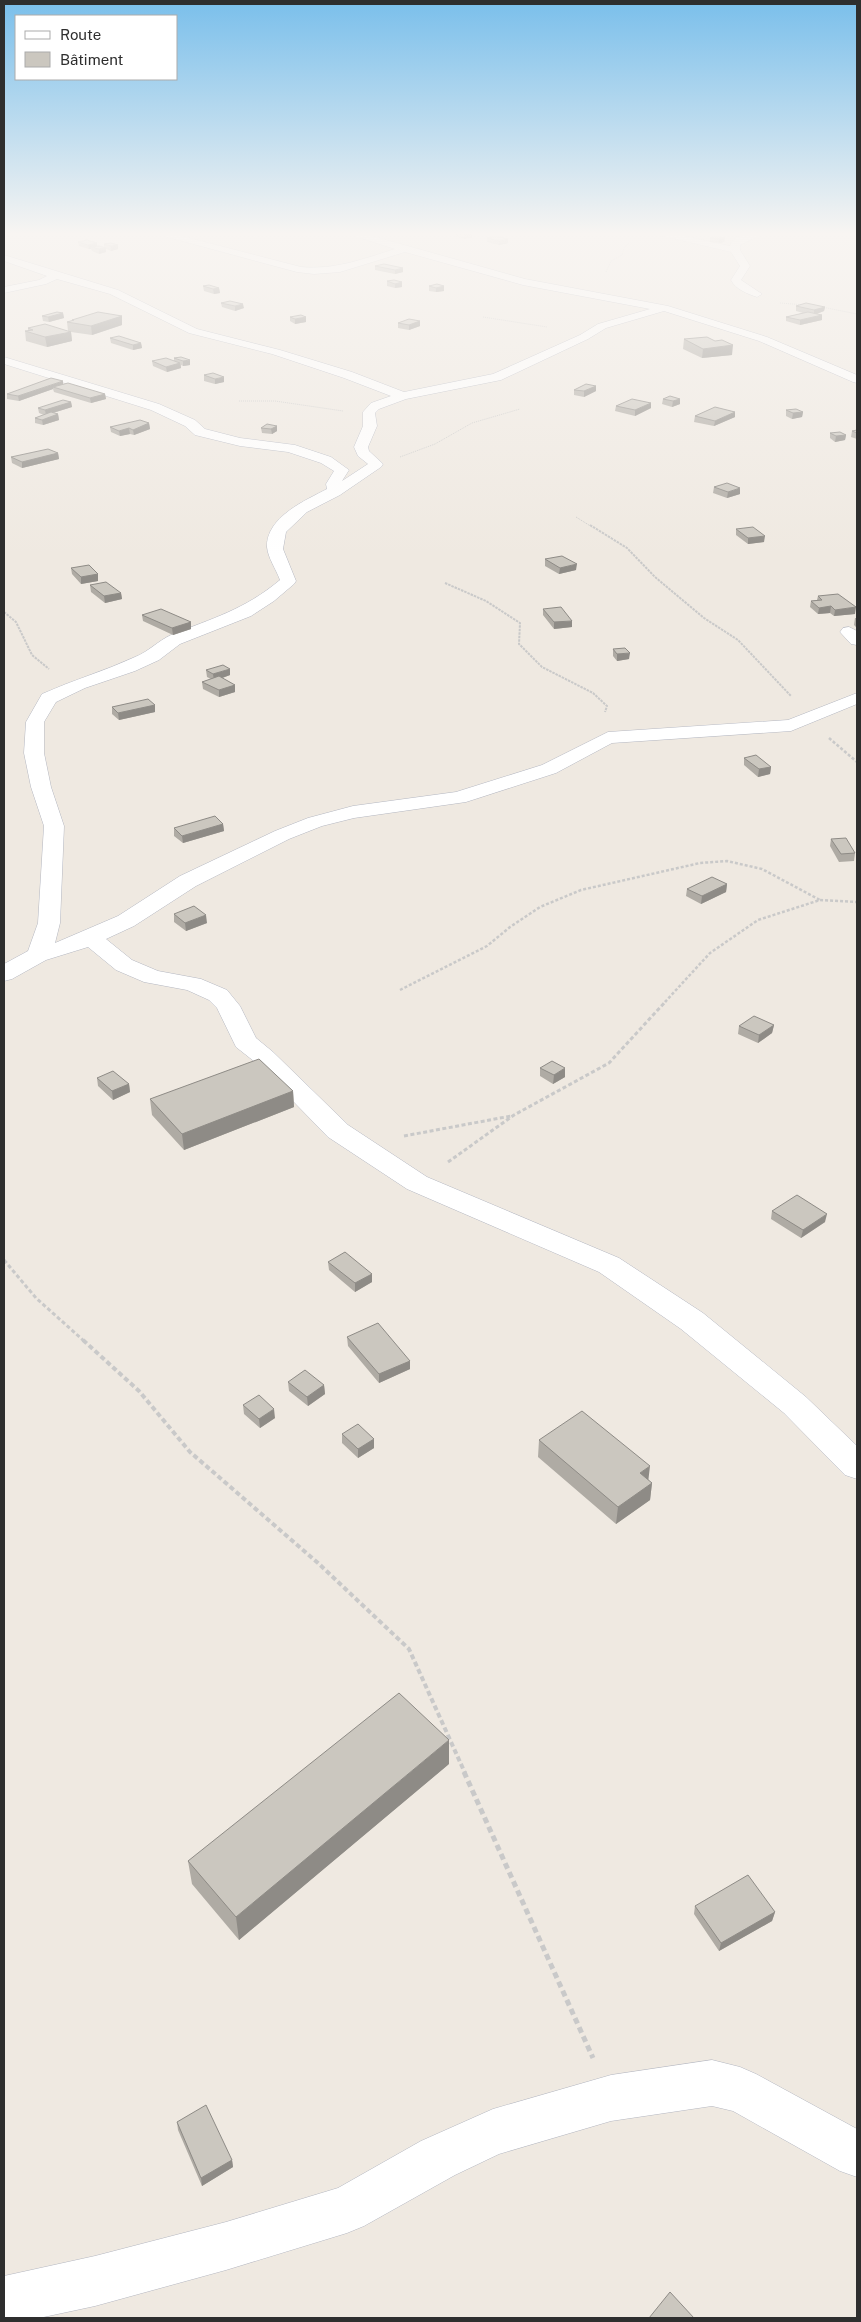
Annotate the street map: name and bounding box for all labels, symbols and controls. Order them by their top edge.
legend [15,15,178,80]
text: Route [60,26,101,43]
text: Bâtiment [60,51,123,68]

